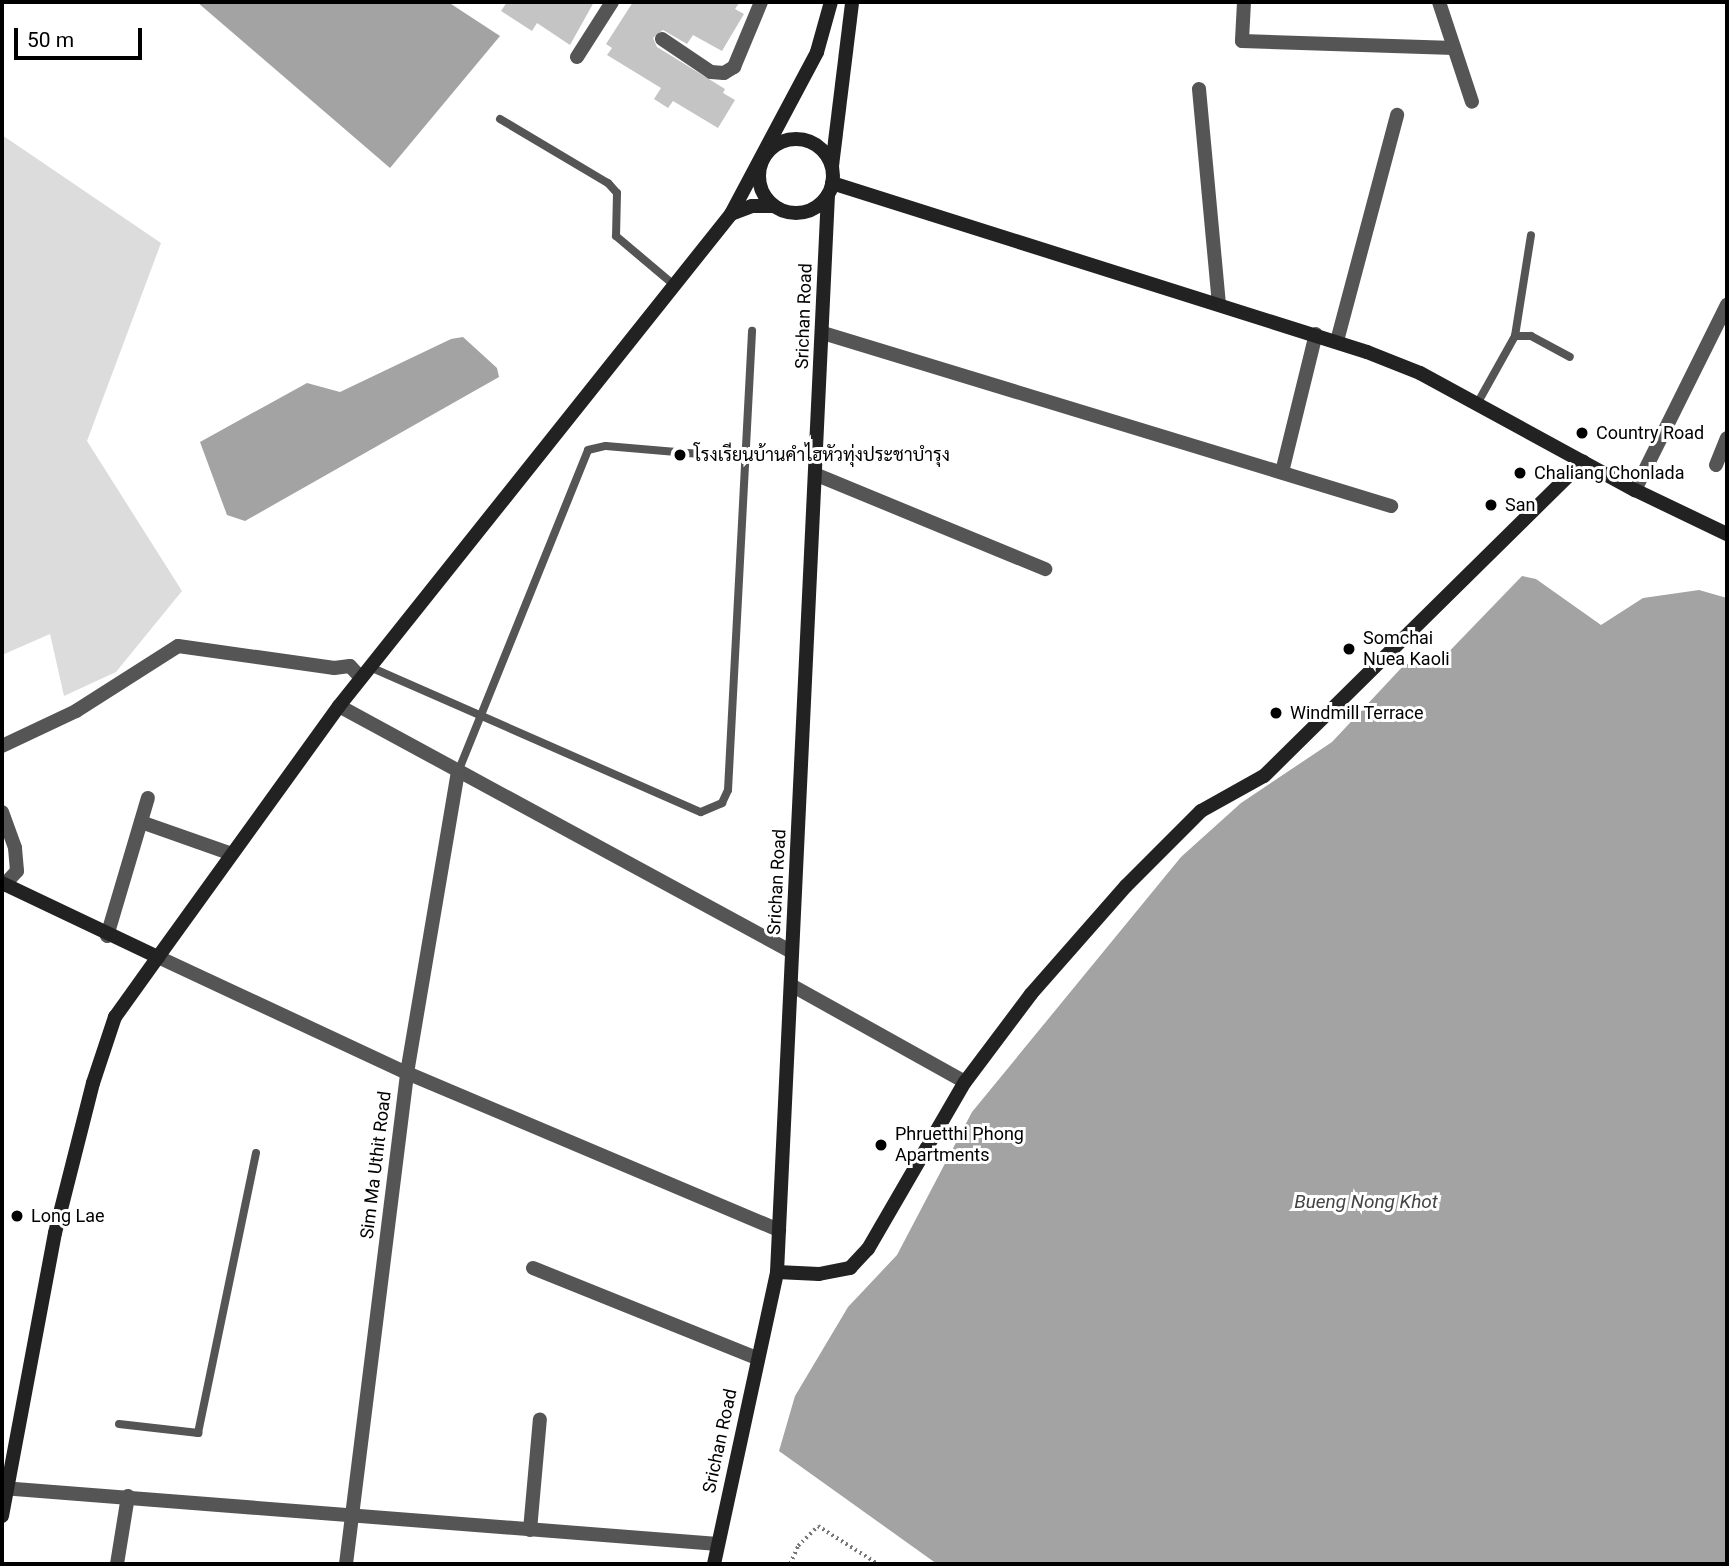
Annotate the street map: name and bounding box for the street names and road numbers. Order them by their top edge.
street label: Srichan Road [791,263,817,369]
street label: Srichan Road [763,829,791,935]
street label: Sim Ma Uthit Road [356,1090,396,1240]
street label: Srichan Road [698,1387,742,1495]

